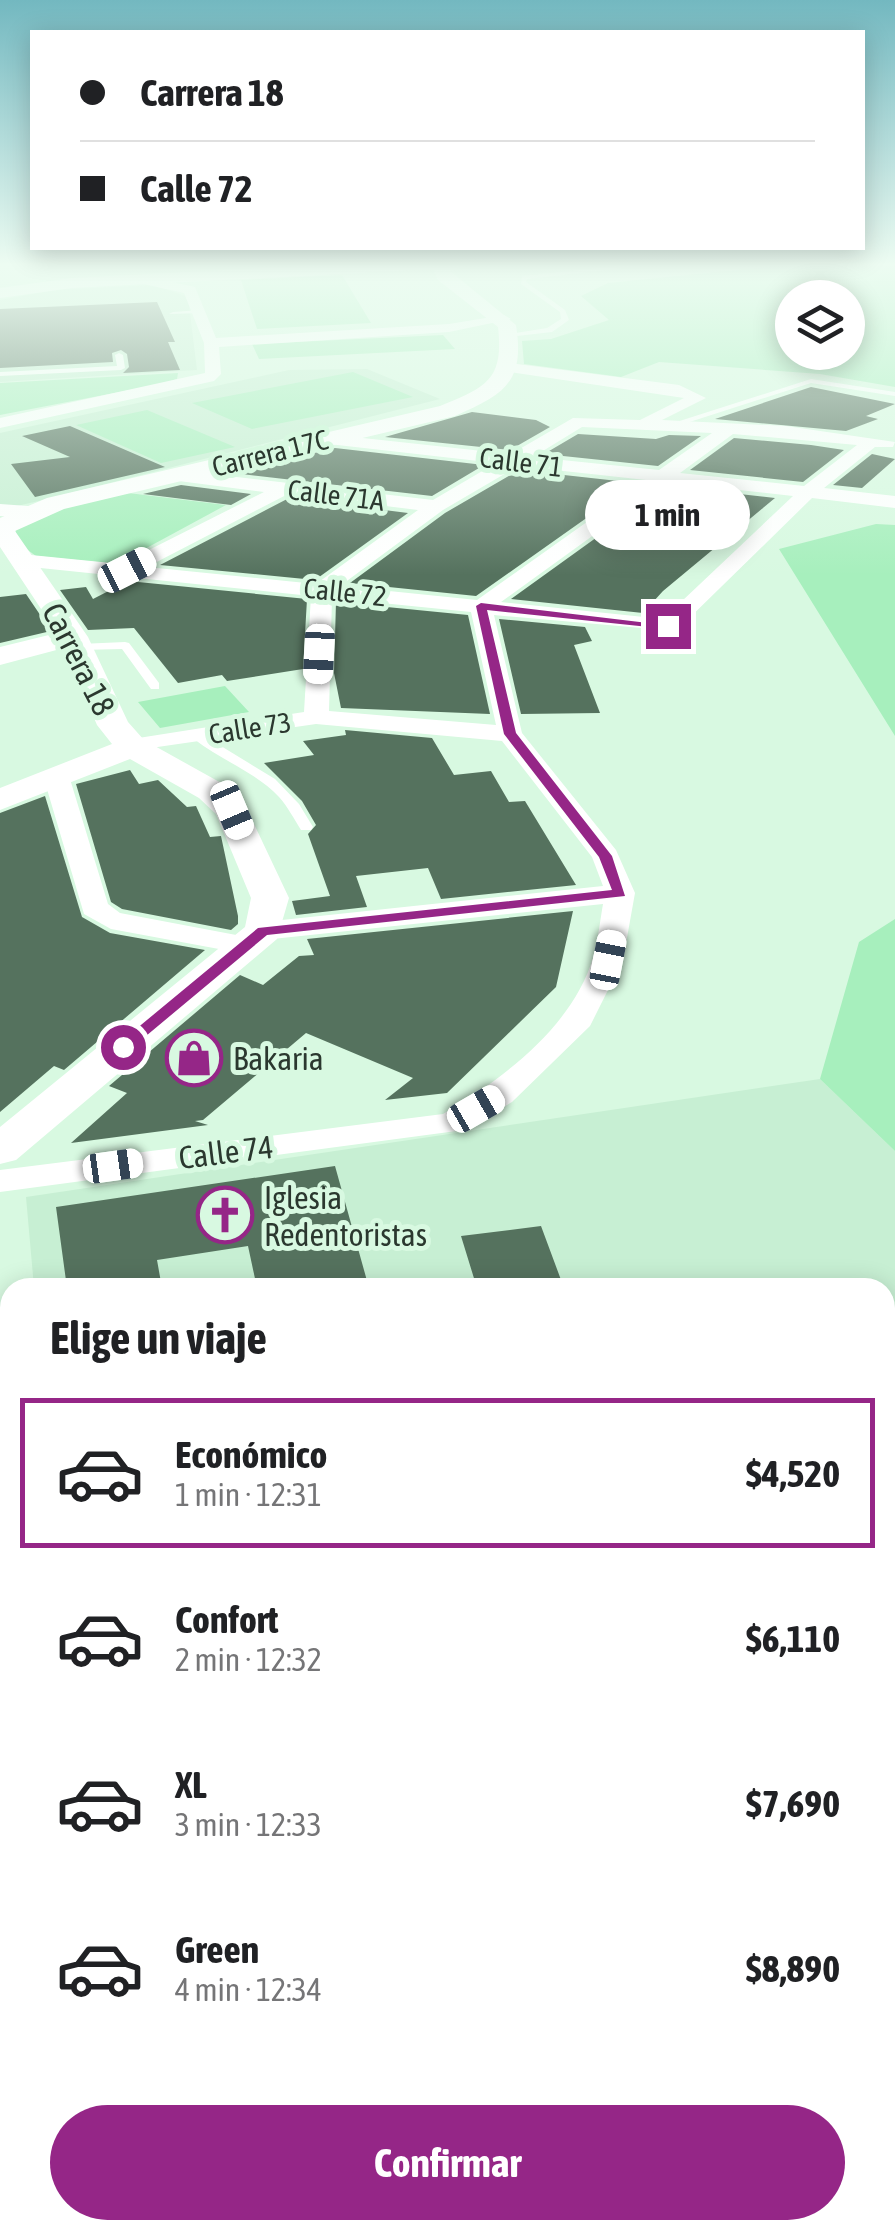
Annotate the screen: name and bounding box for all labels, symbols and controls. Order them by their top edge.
text: Carrera 18 [140,71,284,114]
text: Calle 72 [140,167,253,210]
map controls [775,280,865,370]
button: layers [775,280,865,370]
street label: Carrera 17C [209,423,332,483]
street label: Calle 71 [478,441,564,483]
street label: Calle 71A [286,473,386,517]
callout: 1 min [586,481,750,551]
text: 1 min [635,496,700,533]
car [93,543,161,597]
street label: Calle 72 [302,572,388,612]
street label: Carrera 18 [35,597,123,721]
route end [646,604,691,649]
car [302,623,336,685]
street label: Calle 73 [206,706,294,750]
car [206,777,258,843]
car [588,928,628,992]
route start [101,1025,146,1070]
shop icon: Bakaria [164,1028,224,1088]
place label: Bakaria [233,1040,324,1077]
car [443,1081,509,1137]
street label: Calle 74 [177,1128,275,1176]
car [81,1147,145,1185]
place label: Iglesia Redentoristas [264,1179,427,1253]
church icon: Iglesia Redentoristas [195,1185,255,1245]
text: Elige un viaje [50,1312,267,1364]
icon: car [55,1428,145,1518]
text: Económico [175,1433,327,1476]
text: $4,520 [746,1452,840,1495]
text: 1 min · 12:31 [175,1476,322,1513]
icon: car [55,1593,145,1683]
text: Confort [175,1598,279,1641]
text: $6,110 [746,1617,840,1660]
text: 2 min · 12:32 [175,1641,322,1678]
icon: car [55,1758,145,1848]
text: XL [175,1763,207,1806]
text: $7,690 [746,1782,840,1825]
text: 3 min · 12:33 [175,1806,322,1843]
icon: car [55,1923,145,2013]
text: Green [175,1928,259,1971]
text: $8,890 [746,1947,840,1990]
text: 4 min · 12:34 [175,1971,322,2008]
button: Confirmar [50,2105,845,2220]

